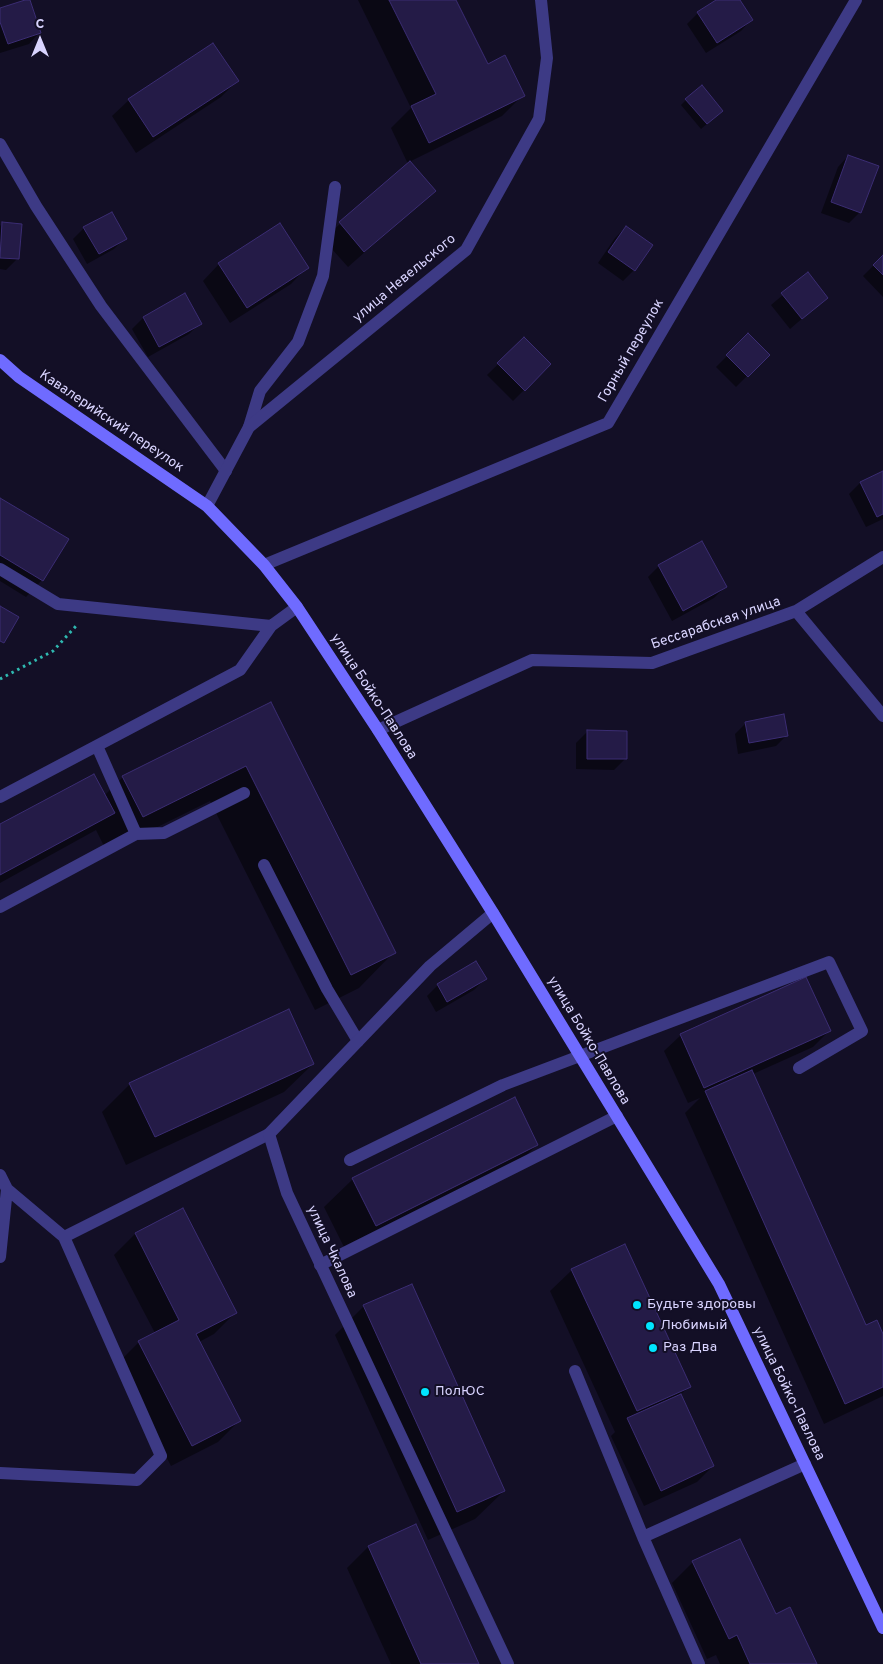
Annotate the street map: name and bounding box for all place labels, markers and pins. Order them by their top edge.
place label: Будьте здоровы [647,1297,756,1313]
marker: Будьте здоровы [631,1299,643,1311]
place label: Любимый [660,1318,728,1334]
marker: Любимый [644,1320,656,1332]
place label: Раз Два [663,1340,717,1356]
marker: Раз Два [647,1342,659,1354]
place label: ПолЮС [435,1384,485,1400]
marker: ПолЮС [419,1386,431,1398]

